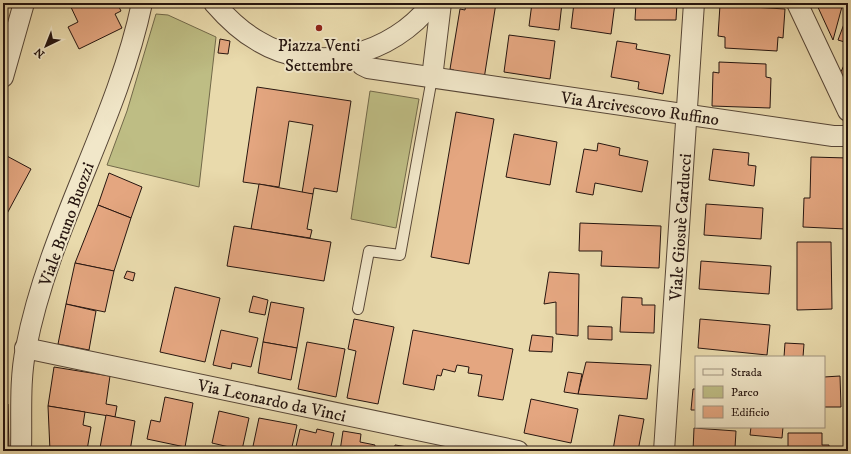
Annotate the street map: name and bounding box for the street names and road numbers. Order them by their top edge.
street label: Via Arcivescovo Ruffino [558,87,720,131]
street label: Viale Giosuè Carducci [665,153,697,302]
street label: Viale Bruno Buozzi [34,159,100,290]
street label: Via Leonardo da Vinci [195,374,348,427]

